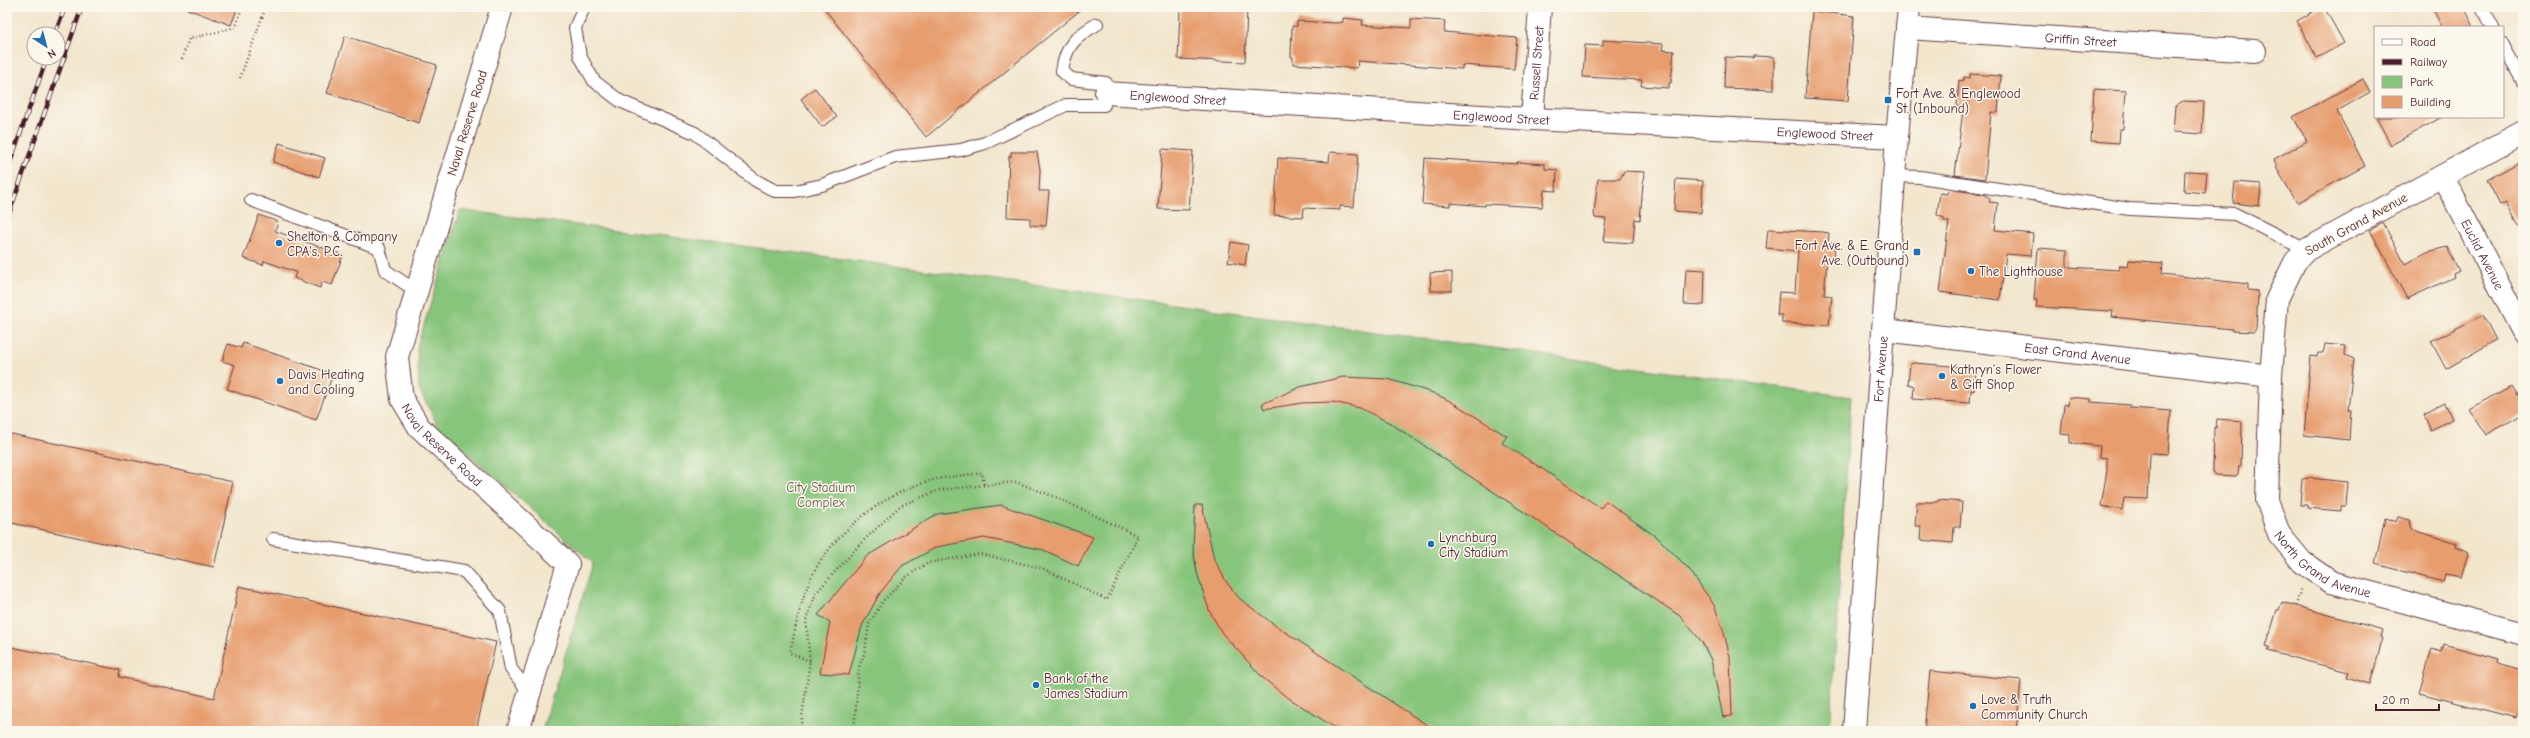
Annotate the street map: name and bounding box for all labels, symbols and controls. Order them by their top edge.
street label: Russell Street [1526,24,1546,101]
north arrow [26,26,66,66]
legend [2374,26,2504,118]
street label: Griffin Street [2044,30,2118,49]
text: Road [2410,35,2436,49]
text: N [45,46,58,61]
text: Railway [2410,55,2448,69]
street label: Naval Reserve Road [444,68,490,178]
text: Park [2410,75,2433,89]
place label: Fort Ave. & Englewood St. (Inbound) [1896,86,2021,116]
street label: Englewood Street [1129,87,1228,108]
marker: Fort Ave. & Englewood St. (Inbound) [1883,95,1893,105]
text: Building [2410,95,2451,109]
street label: Englewood Street [1453,107,1551,127]
street label: Englewood Street [1776,124,1875,143]
street label: South Grand Avenue [2302,189,2410,258]
street label: Euclid Avenue [2458,216,2508,293]
place label: Shelton & Company CPA's, P.C. [287,229,397,259]
marker: Shelton & Company CPA's, P.C. [274,238,284,248]
place label: Fort Ave. & E. Grand Ave. (Outbound) [1795,238,1909,268]
marker: Fort Ave. & E. Grand Ave. (Outbound) [1912,247,1922,257]
place label: The Lighthouse [1979,264,2063,279]
marker: The Lighthouse [1966,266,1976,276]
street label: Fort Avenue [1870,335,1890,403]
street label: East Grand Avenue [2024,339,2132,367]
place label: Kathryn's Flower & Gift Shop [1950,362,2042,392]
place label: Davis Heating and Cooling [288,367,364,397]
marker: Kathryn's Flower & Gift Shop [1937,371,1947,381]
marker: Davis Heating and Cooling [275,376,285,386]
street label: Naval Reserve Road [399,401,485,489]
park label: City Stadium Complex [786,480,856,510]
street label: North Grand Avenue [2272,528,2373,600]
place label: Lynchburg City Stadium [1439,530,1508,560]
marker: Lynchburg City Stadium [1426,539,1436,549]
place label: Bank of the James Stadium [1044,671,1128,701]
marker: Bank of the James Stadium [1031,680,1041,690]
scale bar [2376,686,2439,712]
place label: Love & Truth Community Church [1981,692,2088,722]
text: 20 m [2382,693,2410,707]
marker: Love & Truth Community Church [1968,701,1978,711]

